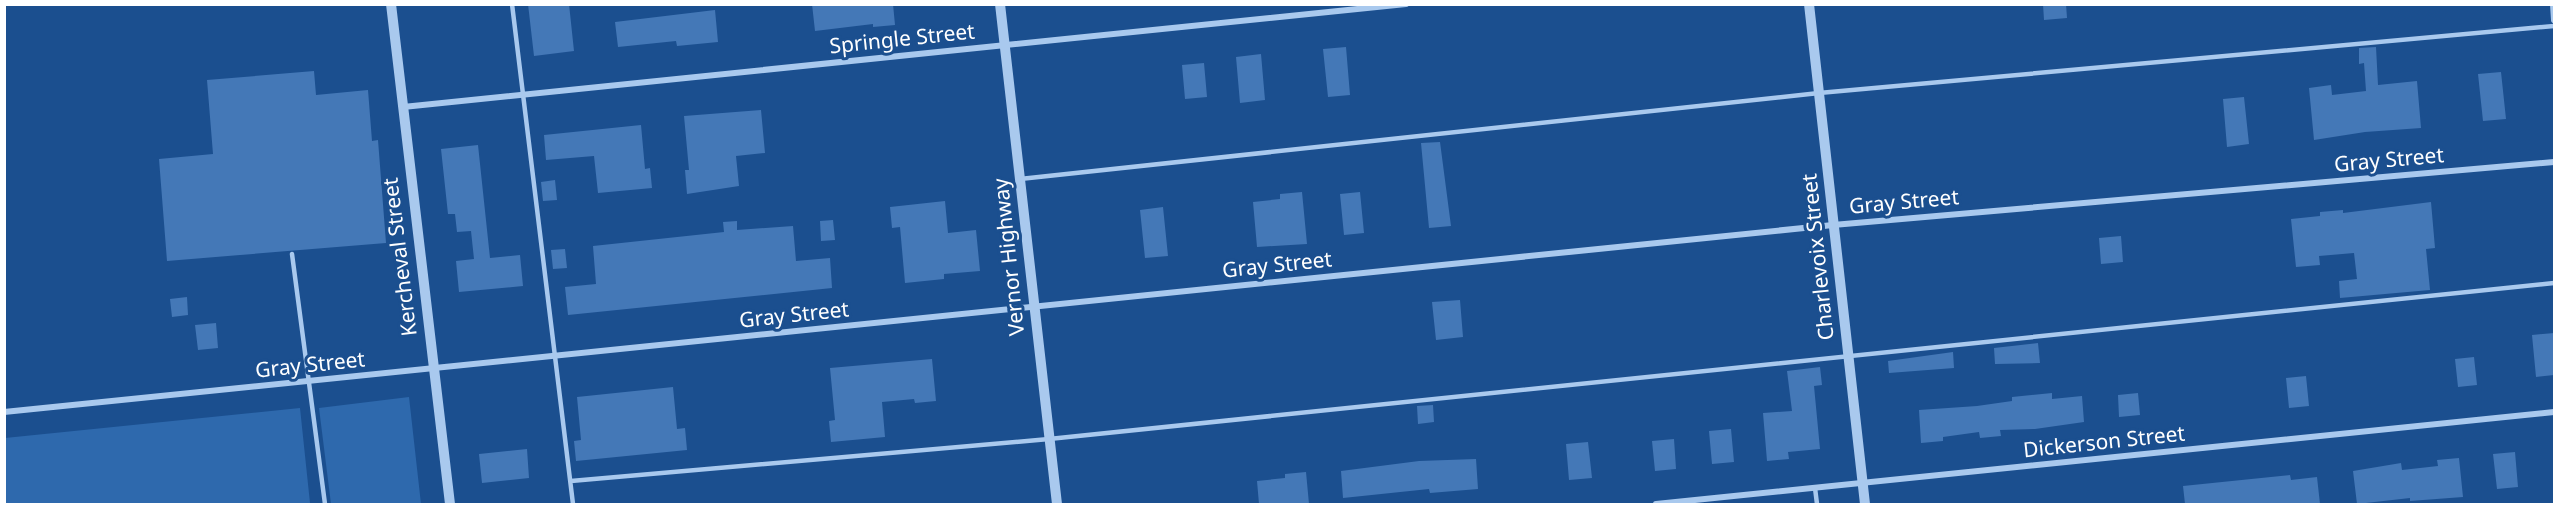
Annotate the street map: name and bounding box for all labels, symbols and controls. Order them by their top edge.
street label: Springle Street [828,16,976,60]
street label: Gray Street [2333,140,2445,178]
street label: Charlevoix Street [1794,172,1840,342]
street label: Kercheval Street [375,176,423,338]
street label: Vernor Highway [986,177,1030,337]
street label: Gray Street [1848,182,1960,220]
street label: Gray Street [1221,244,1334,284]
street label: Gray Street [738,294,851,334]
street label: Gray Street [254,344,367,384]
street label: Dickerson Street [2022,419,2187,463]

